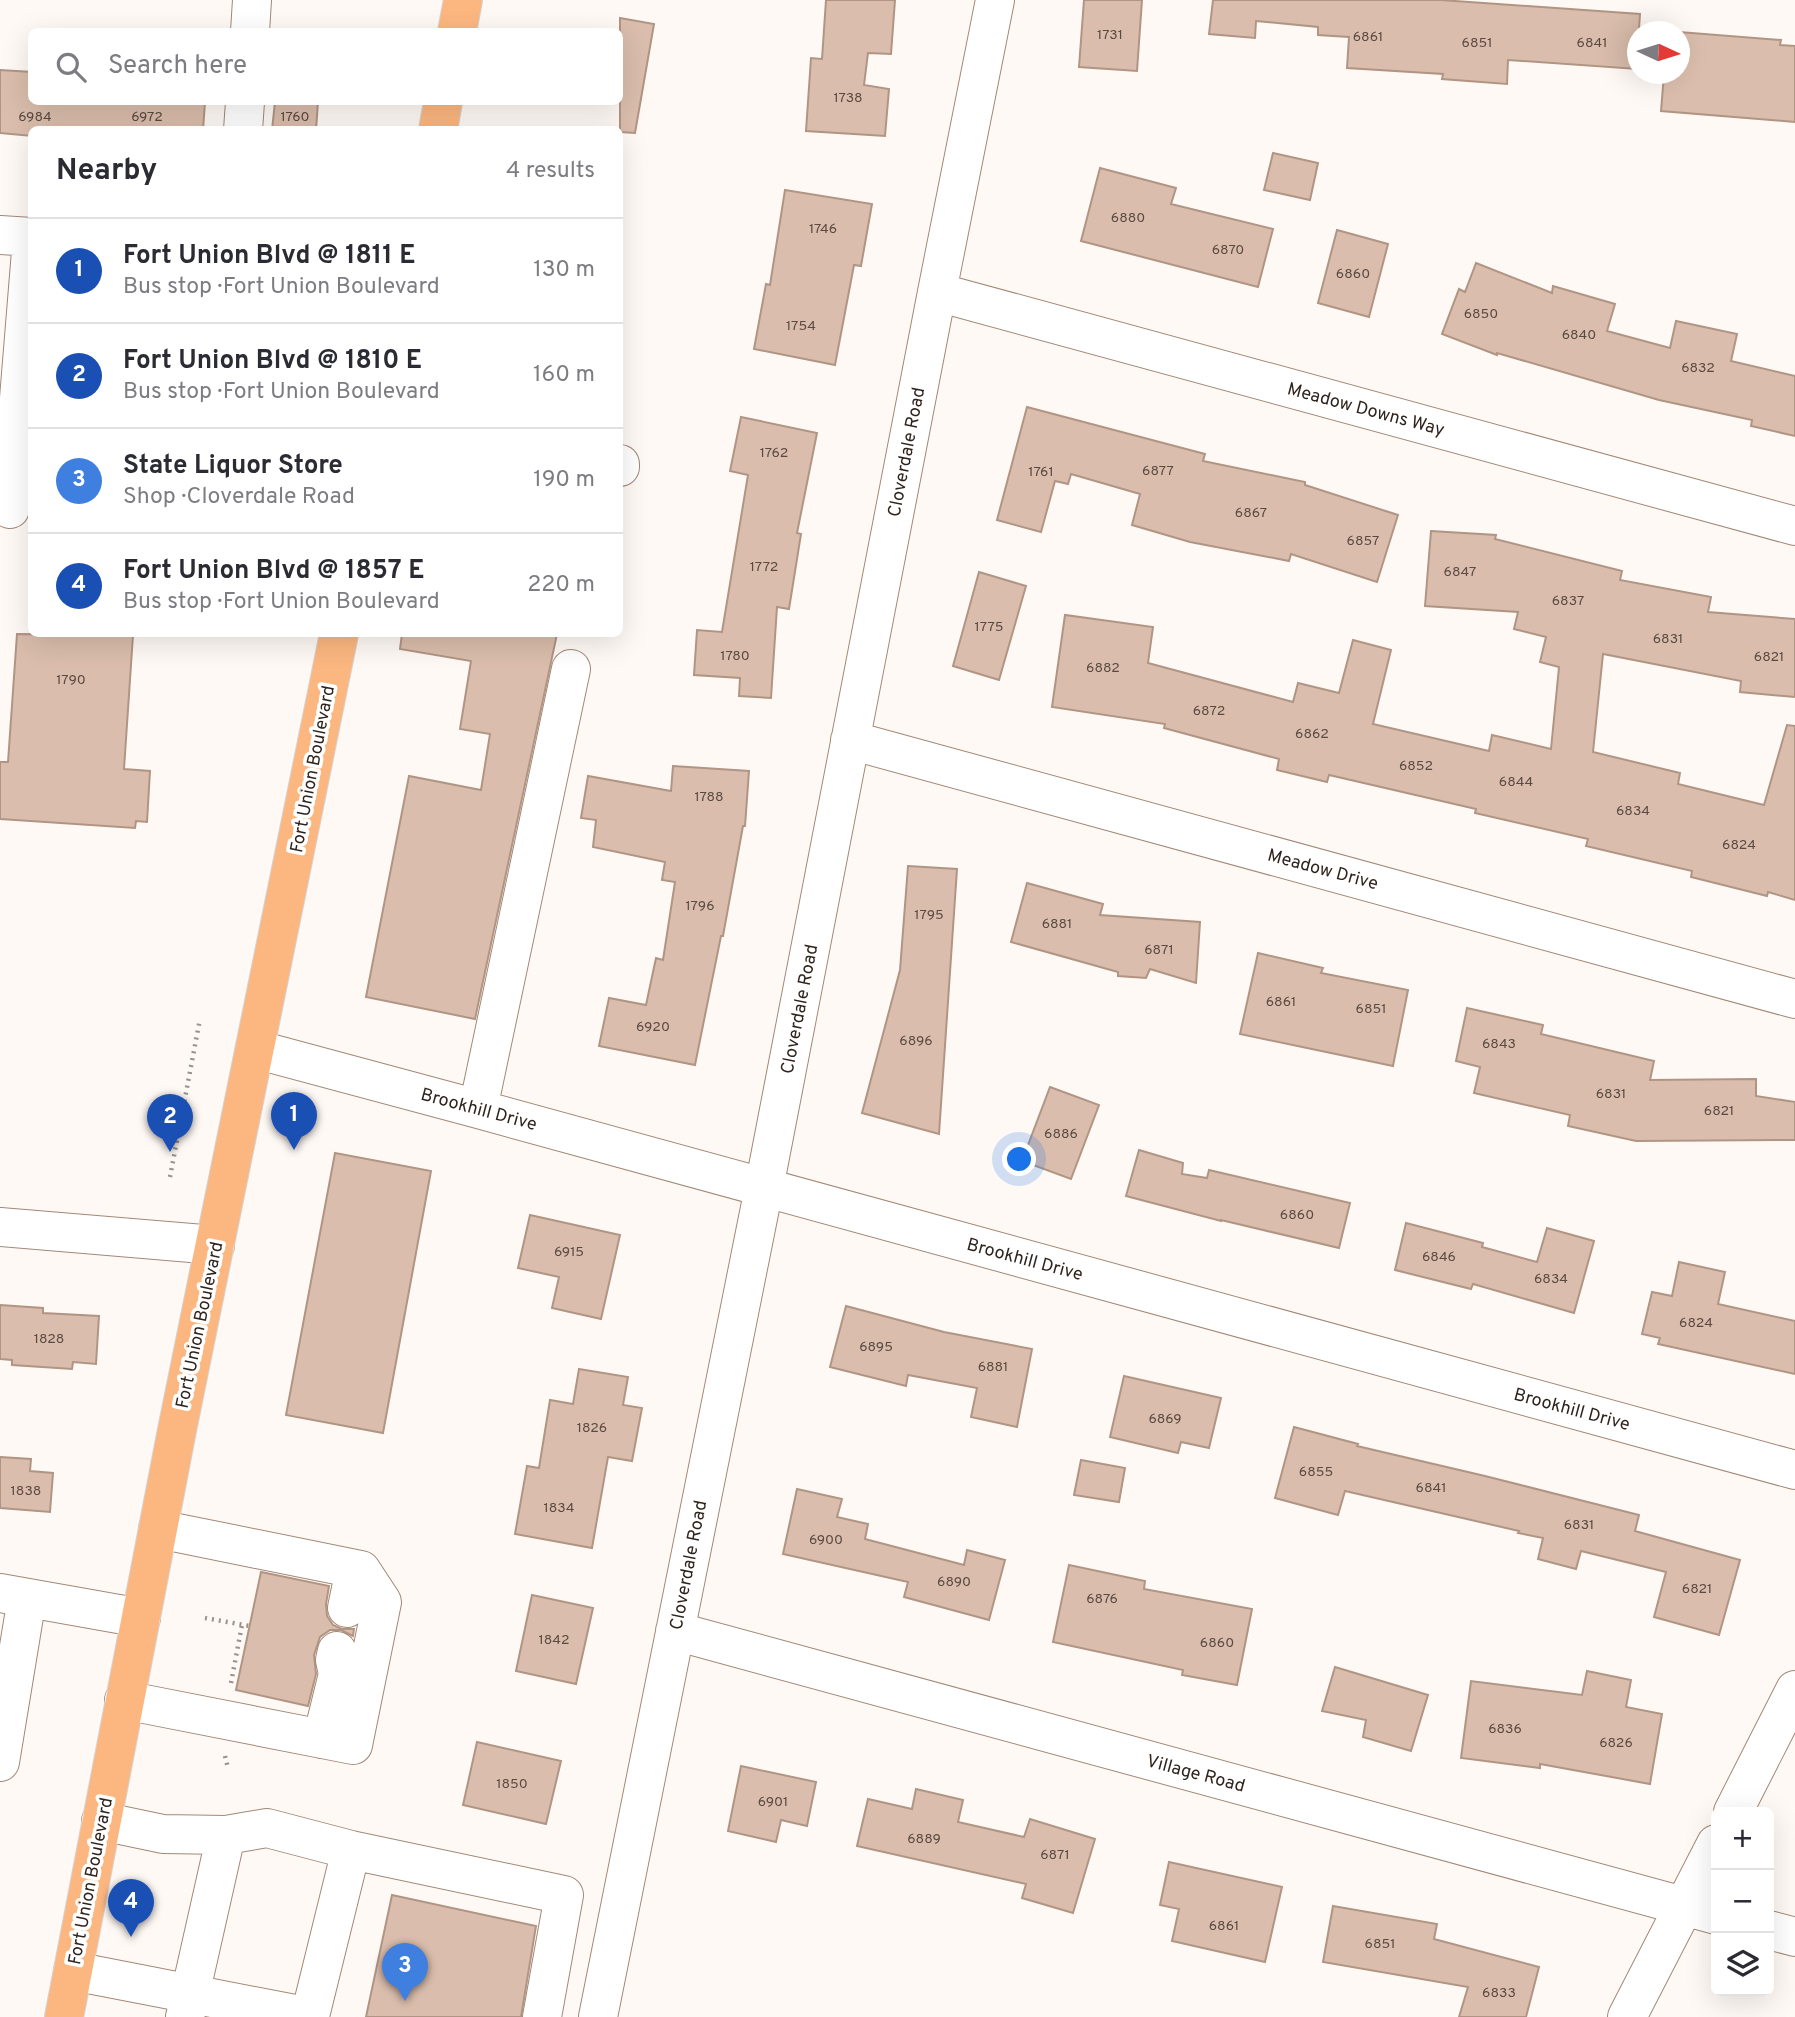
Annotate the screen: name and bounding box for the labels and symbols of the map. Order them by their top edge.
north arrow [1627,21,1690,84]
house number: 1731 [1097,27,1123,44]
house number: 6861 [1353,29,1383,46]
house number: 6851 [1462,35,1492,52]
house number: 6841 [1577,35,1607,52]
house number: 1738 [833,90,863,107]
house number: 6984 [18,109,52,126]
house number: 6972 [131,109,163,126]
house number: 1760 [280,109,310,126]
house number: 6880 [1111,210,1145,227]
house number: 1746 [809,221,837,238]
house number: 6870 [1212,242,1244,259]
house number: 6860 [1336,266,1370,283]
house number: 6850 [1464,306,1498,323]
house number: 1754 [786,318,816,335]
house number: 6840 [1562,327,1596,344]
house number: 6832 [1681,360,1715,377]
street label: Meadow Downs Way [1284,378,1447,442]
street label: Cloverdale Road [884,385,931,519]
house number: 1762 [760,445,788,462]
house number: 6877 [1142,463,1174,480]
house number: 1761 [1028,464,1054,481]
house number: 6867 [1235,505,1267,522]
house number: 6857 [1347,533,1379,550]
house number: 1772 [750,559,778,576]
house number: 6847 [1444,564,1476,581]
house number: 6837 [1552,593,1584,610]
house number: 1775 [975,619,1003,636]
house number: 6831 [1653,631,1683,648]
house number: 1780 [720,648,750,665]
house number: 6821 [1754,649,1784,666]
house number: 6882 [1086,660,1120,677]
house number: 1790 [56,672,86,689]
street label: Fort Union Boulevard [286,684,341,855]
house number: 6872 [1193,703,1225,720]
house number: 6862 [1295,726,1329,743]
house number: 6852 [1399,758,1433,775]
house number: 6844 [1499,774,1533,791]
house number: 1788 [694,789,724,806]
house number: 6834 [1616,803,1650,820]
house number: 6824 [1722,837,1756,854]
street label: Meadow Drive [1265,845,1380,896]
house number: 1796 [685,898,715,915]
house number: 1795 [914,907,944,924]
house number: 6881 [1042,916,1072,933]
street label: Cloverdale Road [777,942,824,1076]
house number: 6871 [1144,942,1174,959]
house number: 6861 [1266,994,1296,1011]
house number: 6851 [1356,1001,1386,1018]
house number: 6920 [636,1019,670,1036]
house number: 6896 [899,1033,933,1050]
house number: 6843 [1482,1036,1516,1053]
street label: Brookhill Drive [418,1084,539,1137]
house number: 6831 [1596,1086,1626,1103]
pin: 1 [271,1092,317,1150]
pin: 2 [147,1094,193,1152]
house number: 6821 [1704,1103,1734,1120]
house number: 6886 [1044,1126,1078,1143]
your location [1002,1142,1036,1176]
house number: 6860 [1280,1207,1314,1224]
street label: Brookhill Drive [964,1234,1085,1287]
street label: Fort Union Boulevard [172,1240,229,1411]
house number: 6915 [554,1244,584,1261]
house number: 6846 [1422,1249,1456,1266]
house number: 6834 [1534,1271,1568,1288]
house number: 6824 [1679,1315,1713,1332]
house number: 1828 [34,1331,64,1348]
house number: 6895 [859,1339,893,1356]
house number: 6881 [978,1359,1008,1376]
street label: Brookhill Drive [1511,1384,1632,1437]
house number: 6869 [1148,1411,1182,1428]
house number: 1826 [577,1420,607,1437]
house number: 6855 [1299,1464,1333,1481]
house number: 6841 [1416,1480,1446,1497]
house number: 1838 [11,1483,41,1500]
street label: Cloverdale Road [666,1498,713,1632]
house number: 1834 [544,1500,574,1517]
house number: 6831 [1564,1517,1594,1534]
house number: 6900 [809,1532,843,1549]
house number: 6890 [937,1574,971,1591]
house number: 6821 [1682,1581,1712,1598]
house number: 6876 [1086,1591,1118,1608]
house number: 1842 [538,1632,570,1649]
house number: 6860 [1200,1635,1234,1652]
house number: 6836 [1488,1721,1522,1738]
house number: 6826 [1599,1735,1633,1752]
street label: Village Road [1144,1750,1247,1799]
house number: 1850 [496,1776,528,1793]
house number: 6901 [758,1794,788,1811]
street label: Fort Union Boulevard [64,1796,119,1967]
house number: 6889 [907,1831,941,1848]
house number: 6871 [1040,1847,1070,1864]
pin: 4 [108,1879,154,1937]
house number: 6861 [1209,1918,1239,1935]
house number: 6851 [1365,1936,1395,1953]
pin: 3 [382,1943,428,2001]
house number: 6833 [1482,1985,1516,2002]

